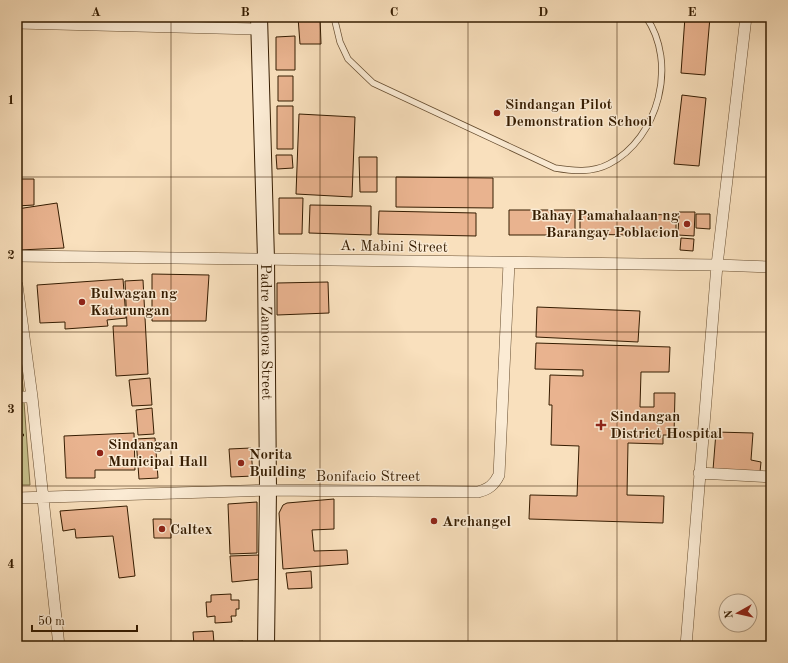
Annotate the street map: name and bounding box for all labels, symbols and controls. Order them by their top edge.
text: A [91,6,101,19]
text: B [240,6,250,19]
text: C [390,6,398,19]
text: D [538,6,548,19]
text: E [688,6,697,19]
text: 1 [7,94,15,107]
place label: Sindangan Pilot Demonstration School [505,98,653,130]
marker: Sindangan Pilot Demonstration School [492,108,502,118]
place label: Bahay Pamahalaan ng Barangay Poblacion [531,209,680,241]
marker: Bahay Pamahalaan ng Barangay Poblacion [682,219,692,229]
street label: A. Mabini Street [340,239,448,256]
text: 2 [7,249,15,262]
street label: Padre Zamora Street [257,264,273,400]
place label: Bulwagan ng Katarungan [90,287,178,319]
marker: Bulwagan ng Katarungan [77,297,87,307]
text: 3 [7,403,15,416]
place label: Sindangan District Hospital [610,410,723,442]
marker: Sindangan District Hospital [595,419,607,431]
place label: Sindangan Municipal Hall [108,438,208,470]
marker: Sindangan Municipal Hall [95,448,105,458]
place label: Norita Building [249,448,307,480]
marker: Norita Building [236,458,246,468]
street label: Bonifacio Street [316,470,420,485]
place label: Archangel [442,515,512,530]
marker: Archangel [429,516,439,526]
place label: Caltex [170,523,213,538]
marker: Caltex [157,524,167,534]
text: 4 [7,558,15,571]
north arrow [718,593,758,633]
scale bar [32,607,137,633]
text: N [723,609,736,619]
text: 50 m [38,615,65,628]

